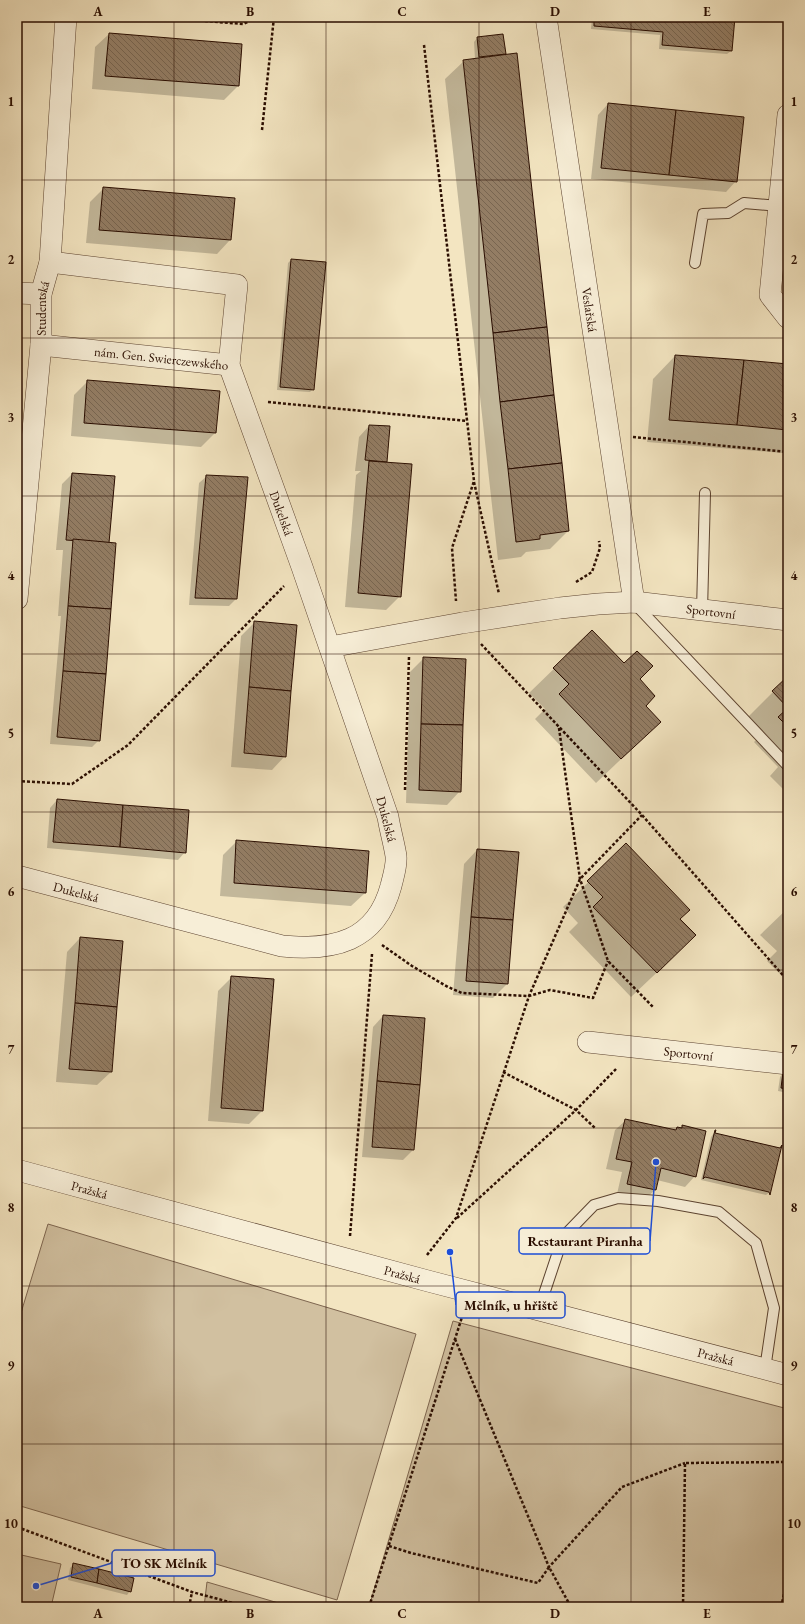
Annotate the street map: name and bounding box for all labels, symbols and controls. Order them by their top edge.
text: A [92,3,103,20]
text: B [246,3,254,20]
text: C [397,3,407,20]
text: D [550,3,560,20]
text: E [703,3,711,20]
text: 1 [8,93,15,110]
text: 1 [791,93,798,110]
text: 2 [8,251,15,268]
text: 2 [791,251,798,268]
street label: Studentská [33,278,54,336]
street label: Veslařská [578,286,601,334]
street label: nám. Gen. Swierczewského [93,343,229,374]
text: 3 [8,409,15,426]
text: 3 [791,409,798,426]
street label: Dukelská [266,488,298,539]
text: 4 [8,567,15,584]
text: 4 [791,567,798,584]
street label: Sportovní [685,600,737,623]
text: 5 [8,725,14,742]
text: 5 [791,725,797,742]
street label: Dukelská [372,795,401,845]
street label: Dukelská [51,878,101,906]
text: 6 [8,883,15,900]
text: 6 [791,883,798,900]
text: 7 [8,1041,15,1058]
text: 7 [791,1041,798,1058]
street label: Sportovní [663,1042,715,1065]
street label: Pražská [69,1177,110,1203]
text: 8 [8,1199,15,1216]
text: 8 [791,1199,798,1216]
callout: Restaurant Piranha [519,1228,650,1254]
text: Restaurant Piranha [527,1232,643,1250]
street label: Pražská [382,1262,423,1288]
callout: Mělník, u hřiště [456,1292,565,1318]
text: Mělník, u hřiště [464,1296,558,1314]
street label: Pražská [696,1344,736,1370]
text: 9 [8,1357,15,1374]
text: 9 [791,1357,798,1374]
text: 10 [4,1515,18,1532]
text: 10 [787,1515,801,1532]
callout: TO SK Mělník [112,1550,215,1576]
text: TO SK Mělník [121,1554,208,1572]
text: A [92,1605,103,1622]
text: B [246,1605,254,1622]
text: C [397,1605,407,1622]
text: D [550,1605,560,1622]
text: E [703,1605,711,1622]

